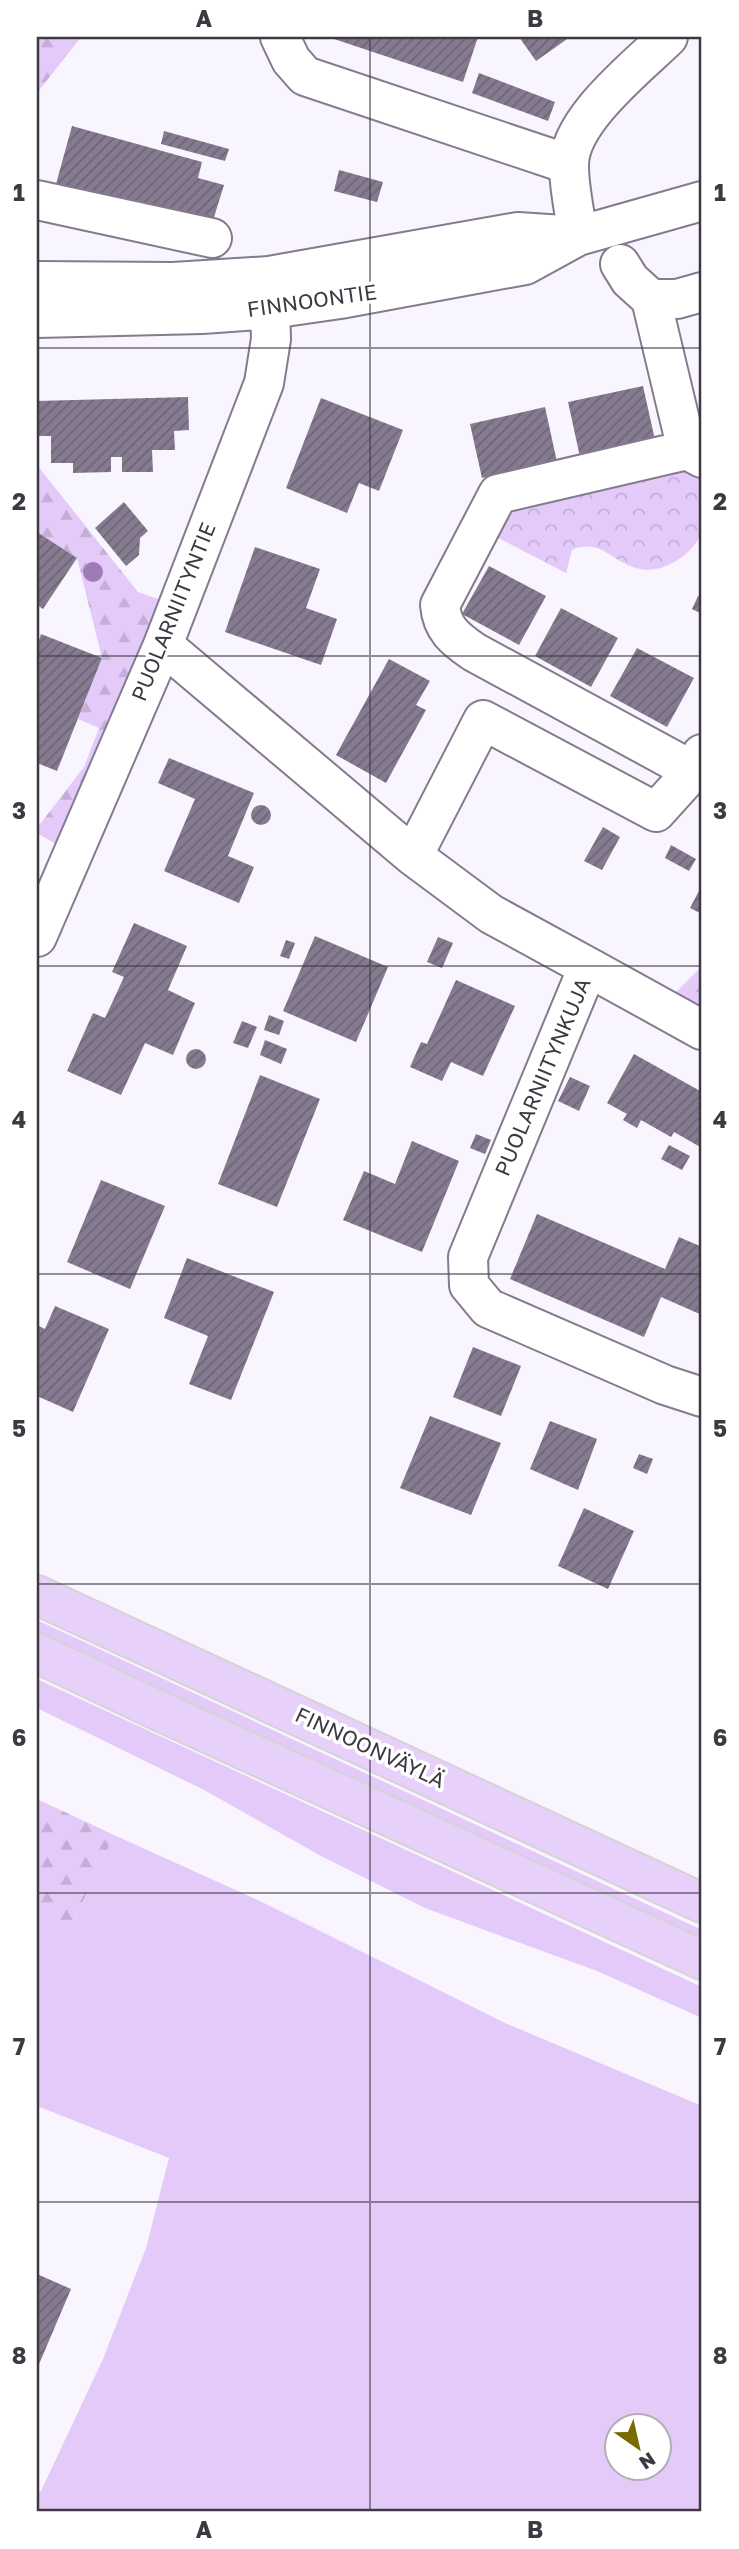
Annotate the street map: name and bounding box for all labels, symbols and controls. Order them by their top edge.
text: A [196,4,213,32]
text: B [527,4,543,32]
text: 1 [13,178,25,206]
text: 1 [714,178,726,206]
street label: FINNOONTIE [245,278,378,322]
text: 2 [12,487,26,515]
text: 2 [713,487,727,515]
street label: PUOLARNIITYNTIE [125,519,221,705]
text: 3 [12,796,26,824]
text: 3 [713,796,727,824]
street label: PUOLARNIITYNKUJA [489,974,596,1180]
text: 4 [12,1105,26,1133]
text: 4 [713,1105,727,1133]
text: 5 [12,1414,26,1442]
text: 5 [713,1414,727,1442]
street label: FINNOONVÄYLÄ [291,1701,449,1793]
text: 6 [12,1723,26,1751]
text: 6 [713,1723,727,1751]
text: 7 [13,2032,25,2060]
text: 7 [714,2032,726,2060]
text: 8 [12,2341,26,2369]
text: 8 [713,2341,727,2369]
north arrow [602,2412,672,2482]
text: N [635,2448,660,2475]
text: A [196,2515,213,2543]
text: B [527,2515,543,2543]

